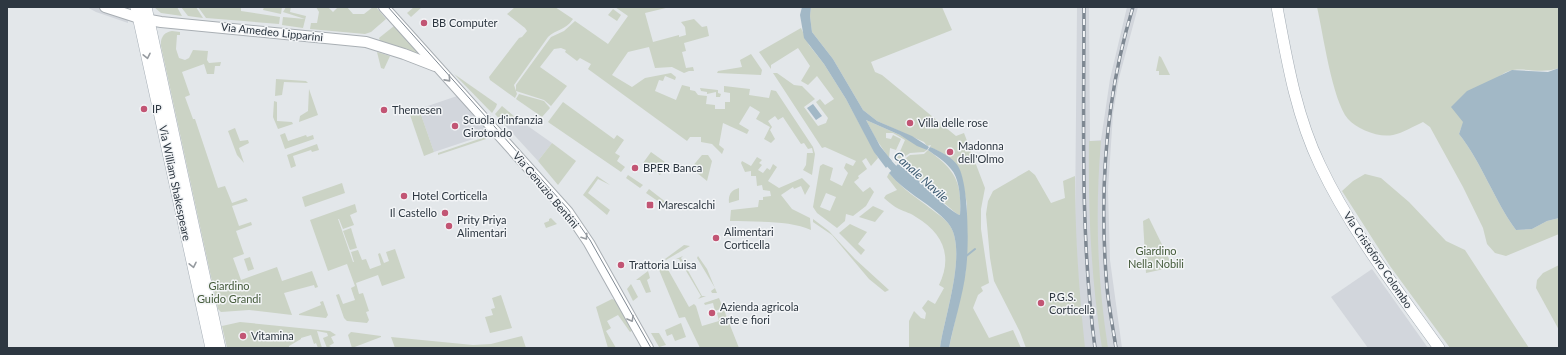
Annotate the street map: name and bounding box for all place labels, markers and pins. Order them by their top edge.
place label: BB Computer [432,16,498,29]
marker: BB Computer [419,18,429,28]
place label: IP [152,102,162,115]
place label: Themesen [392,103,442,116]
marker: IP [139,104,149,114]
marker: Themesen [379,105,389,115]
place label: Scuola d'infanzia Girotondo [463,113,543,139]
place label: Villa delle rose [918,116,988,129]
marker: Villa delle rose [905,118,915,128]
marker: Scuola d'infanzia Girotondo [450,121,460,131]
place label: Madonna dell'Olmo [958,139,1004,165]
marker: Madonna dell'Olmo [945,147,955,157]
place label: BPER Banca [643,161,702,174]
marker: BPER Banca [630,163,640,173]
place label: Hotel Corticella [412,189,487,202]
marker: Hotel Corticella [399,191,409,201]
place label: Marescalchi [658,198,716,211]
marker: Marescalchi [645,200,655,210]
place label: Il Castello [390,206,437,219]
marker: Il Castello [440,208,450,218]
place label: Prity Priya Alimentari [457,213,507,239]
marker: Prity Priya Alimentari [444,221,454,231]
place label: Alimentari Corticella [724,225,774,251]
marker: Alimentari Corticella [711,233,721,243]
place label: Trattoria Luisa [629,258,697,271]
marker: Trattoria Luisa [616,260,626,270]
place label: P.G.S. Corticella [1049,290,1095,316]
marker: P.G.S. Corticella [1036,298,1046,308]
place label: Azienda agricola arte e fiori [720,300,799,326]
marker: Azienda agricola arte e fiori [707,308,717,318]
place label: Vitamina [251,329,294,342]
marker: Vitamina [238,331,248,341]

